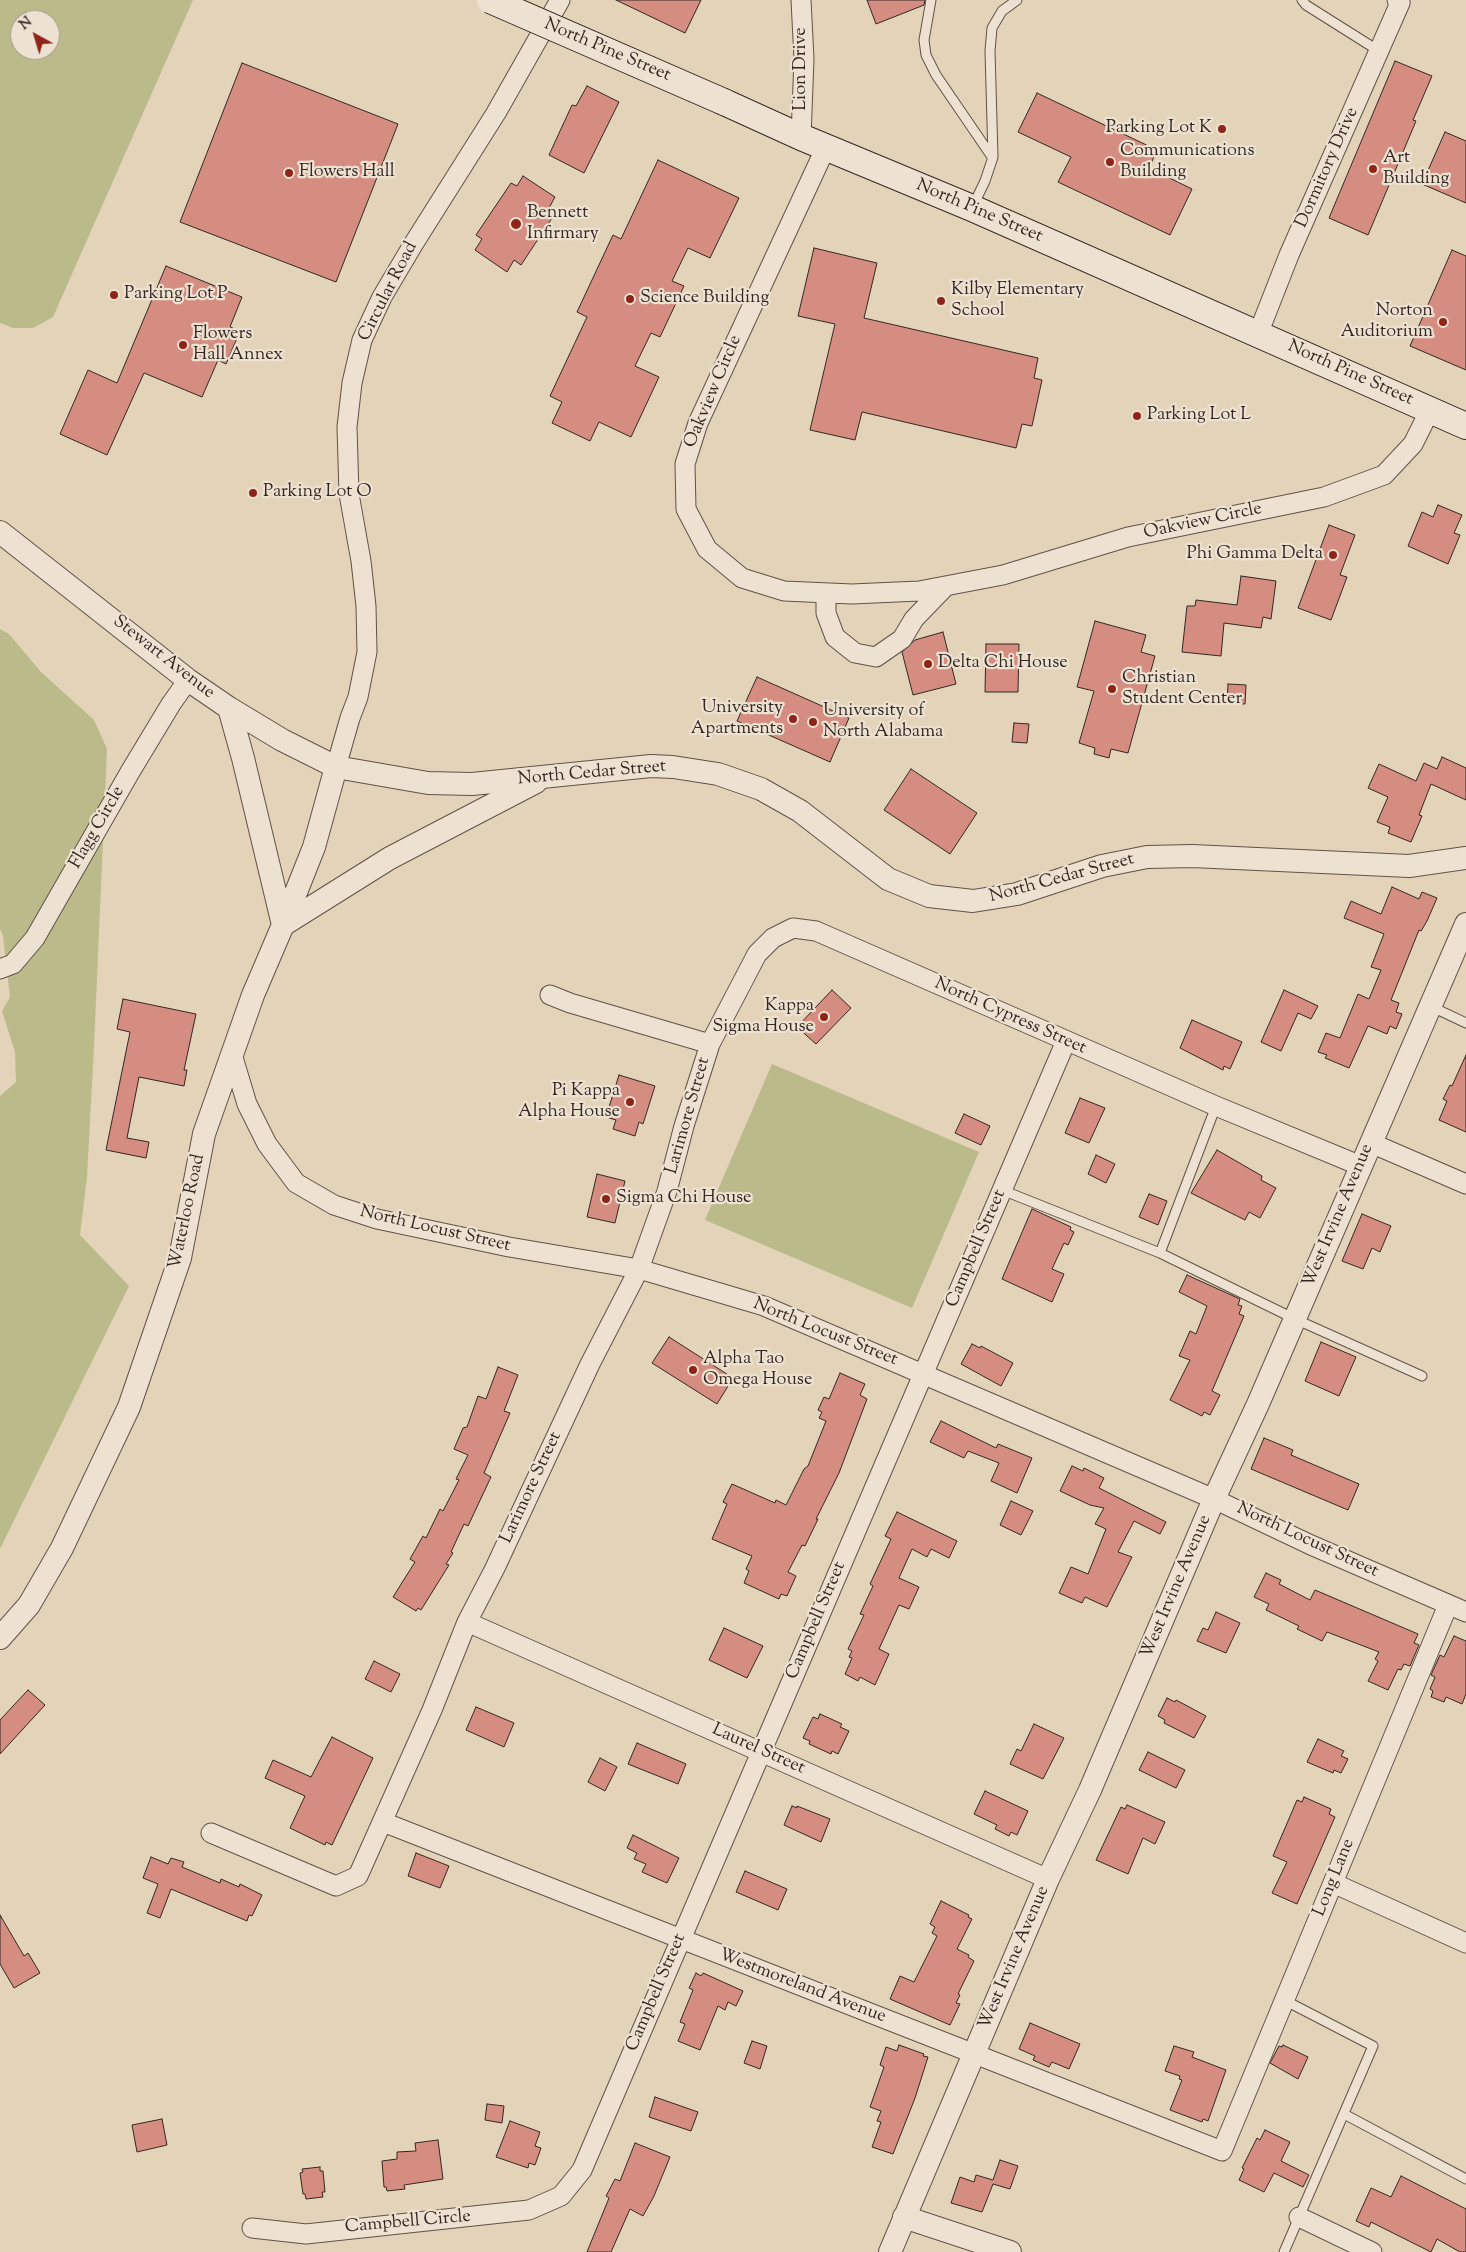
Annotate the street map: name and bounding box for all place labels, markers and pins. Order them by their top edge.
place label: Parking Lot K [1106,118,1212,140]
marker: Parking Lot K [1216,123,1228,135]
place label: Communications Building [1120,141,1254,183]
place label: Art Building [1383,148,1449,190]
marker: Communications Building [1104,156,1116,168]
place label: Flowers Hall [299,162,395,184]
marker: Art Building [1367,163,1379,175]
marker: Flowers Hall [283,167,295,179]
place label: Bennett Infirmary [527,203,599,245]
marker: Bennett Infirmary [509,217,523,231]
place label: Kilby Elementary School [951,280,1084,322]
place label: Parking Lot P [124,284,227,306]
place label: Science Building [640,288,769,310]
marker: Parking Lot P [108,289,120,301]
marker: Science Building [624,293,636,305]
marker: Kilby Elementary School [935,295,947,307]
place label: Norton Auditorium [1340,301,1433,344]
marker: Norton Auditorium [1437,316,1449,328]
place label: Flowers Hall Annex [193,324,283,366]
marker: Flowers Hall Annex [177,339,189,351]
place label: Parking Lot L [1147,405,1251,427]
marker: Parking Lot L [1131,410,1143,422]
place label: Parking Lot O [263,482,372,504]
marker: Parking Lot O [247,487,259,499]
place label: Phi Gamma Delta [1187,544,1323,566]
marker: Phi Gamma Delta [1327,549,1339,561]
place label: Delta Chi House [938,653,1068,675]
marker: Delta Chi House [922,658,934,670]
place label: Christian Student Center [1122,668,1242,711]
marker: Christian Student Center [1106,683,1118,695]
place label: University Apartments [691,698,783,741]
place label: University of North Alabama [823,701,943,744]
marker: University Apartments [787,713,799,725]
marker: University of North Alabama [807,716,819,728]
place label: Kappa Sigma House [713,996,814,1038]
marker: Kappa Sigma House [818,1011,830,1023]
place label: Pi Kappa Alpha House [518,1081,620,1124]
marker: Pi Kappa Alpha House [624,1096,636,1108]
place label: Sigma Chi House [616,1188,752,1210]
marker: Sigma Chi House [600,1193,612,1205]
place label: Alpha Tao Omega House [703,1349,812,1392]
marker: Alpha Tao Omega House [687,1364,699,1376]

